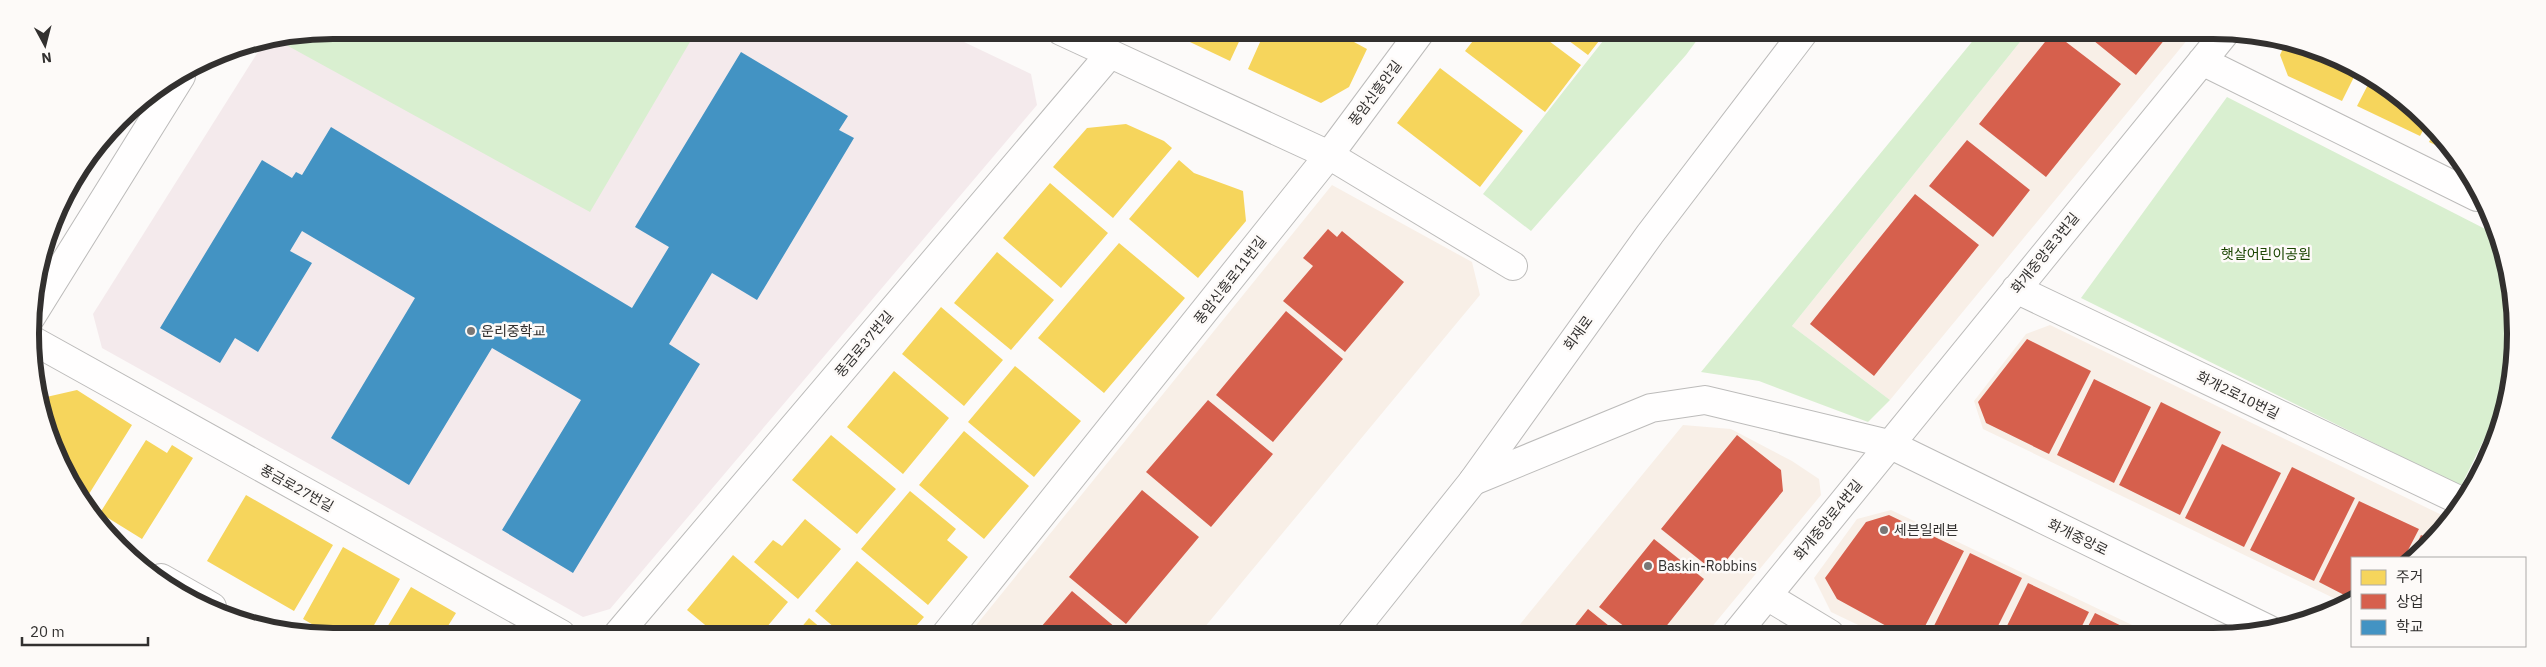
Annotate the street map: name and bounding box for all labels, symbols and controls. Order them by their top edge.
north arrow [20,20,70,70]
text: N [40,48,53,67]
street label: 풍암신흥안길 [1345,57,1405,129]
street label: 화개중앙로3번길 [2007,209,2083,297]
street label: 풍암신흥로11번길 [1190,232,1270,328]
park label: 햇살어린이공원 [2221,245,2311,263]
street label: 풍금로37번길 [831,307,897,381]
street label: 회재로 [1559,312,1597,354]
place label: 운리중학교 [481,322,546,340]
marker: 운리중학교 [465,325,477,337]
street label: 화개2로10번길 [2194,367,2282,423]
street label: 풍금로27번길 [257,460,337,516]
street label: 화개중앙로4번길 [1790,476,1866,564]
street label: 화개중앙로 [2045,515,2111,559]
place label: 세븐일레븐 [1894,521,1959,539]
marker: 세븐일레븐 [1878,524,1890,536]
place label: Baskin-Robbins [1658,557,1757,575]
legend [2351,557,2526,647]
marker: Baskin-Robbins [1642,560,1654,572]
text: 주거 [2396,567,2424,586]
text: 상업 [2396,592,2424,611]
scale bar [22,614,149,646]
text: 학교 [2396,617,2424,636]
text: 20 m [30,622,65,641]

